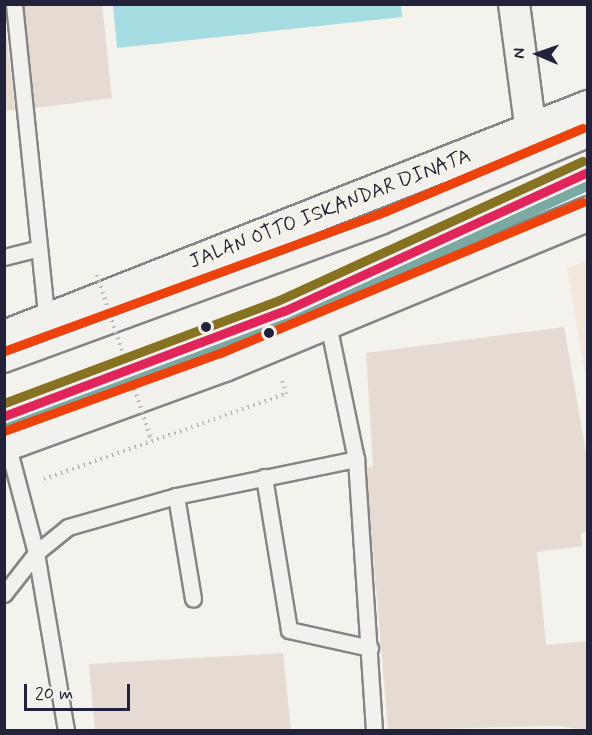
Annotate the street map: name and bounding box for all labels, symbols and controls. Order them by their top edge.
north arrow [508,24,568,84]
text: N [509,48,530,59]
street label: JALAN OTTO ISKANDAR DINATA [187,144,473,274]
unlabelled marker [200,321,212,333]
unlabelled marker [263,327,275,339]
scale bar [27,672,134,710]
text: 20 m [35,682,73,706]

